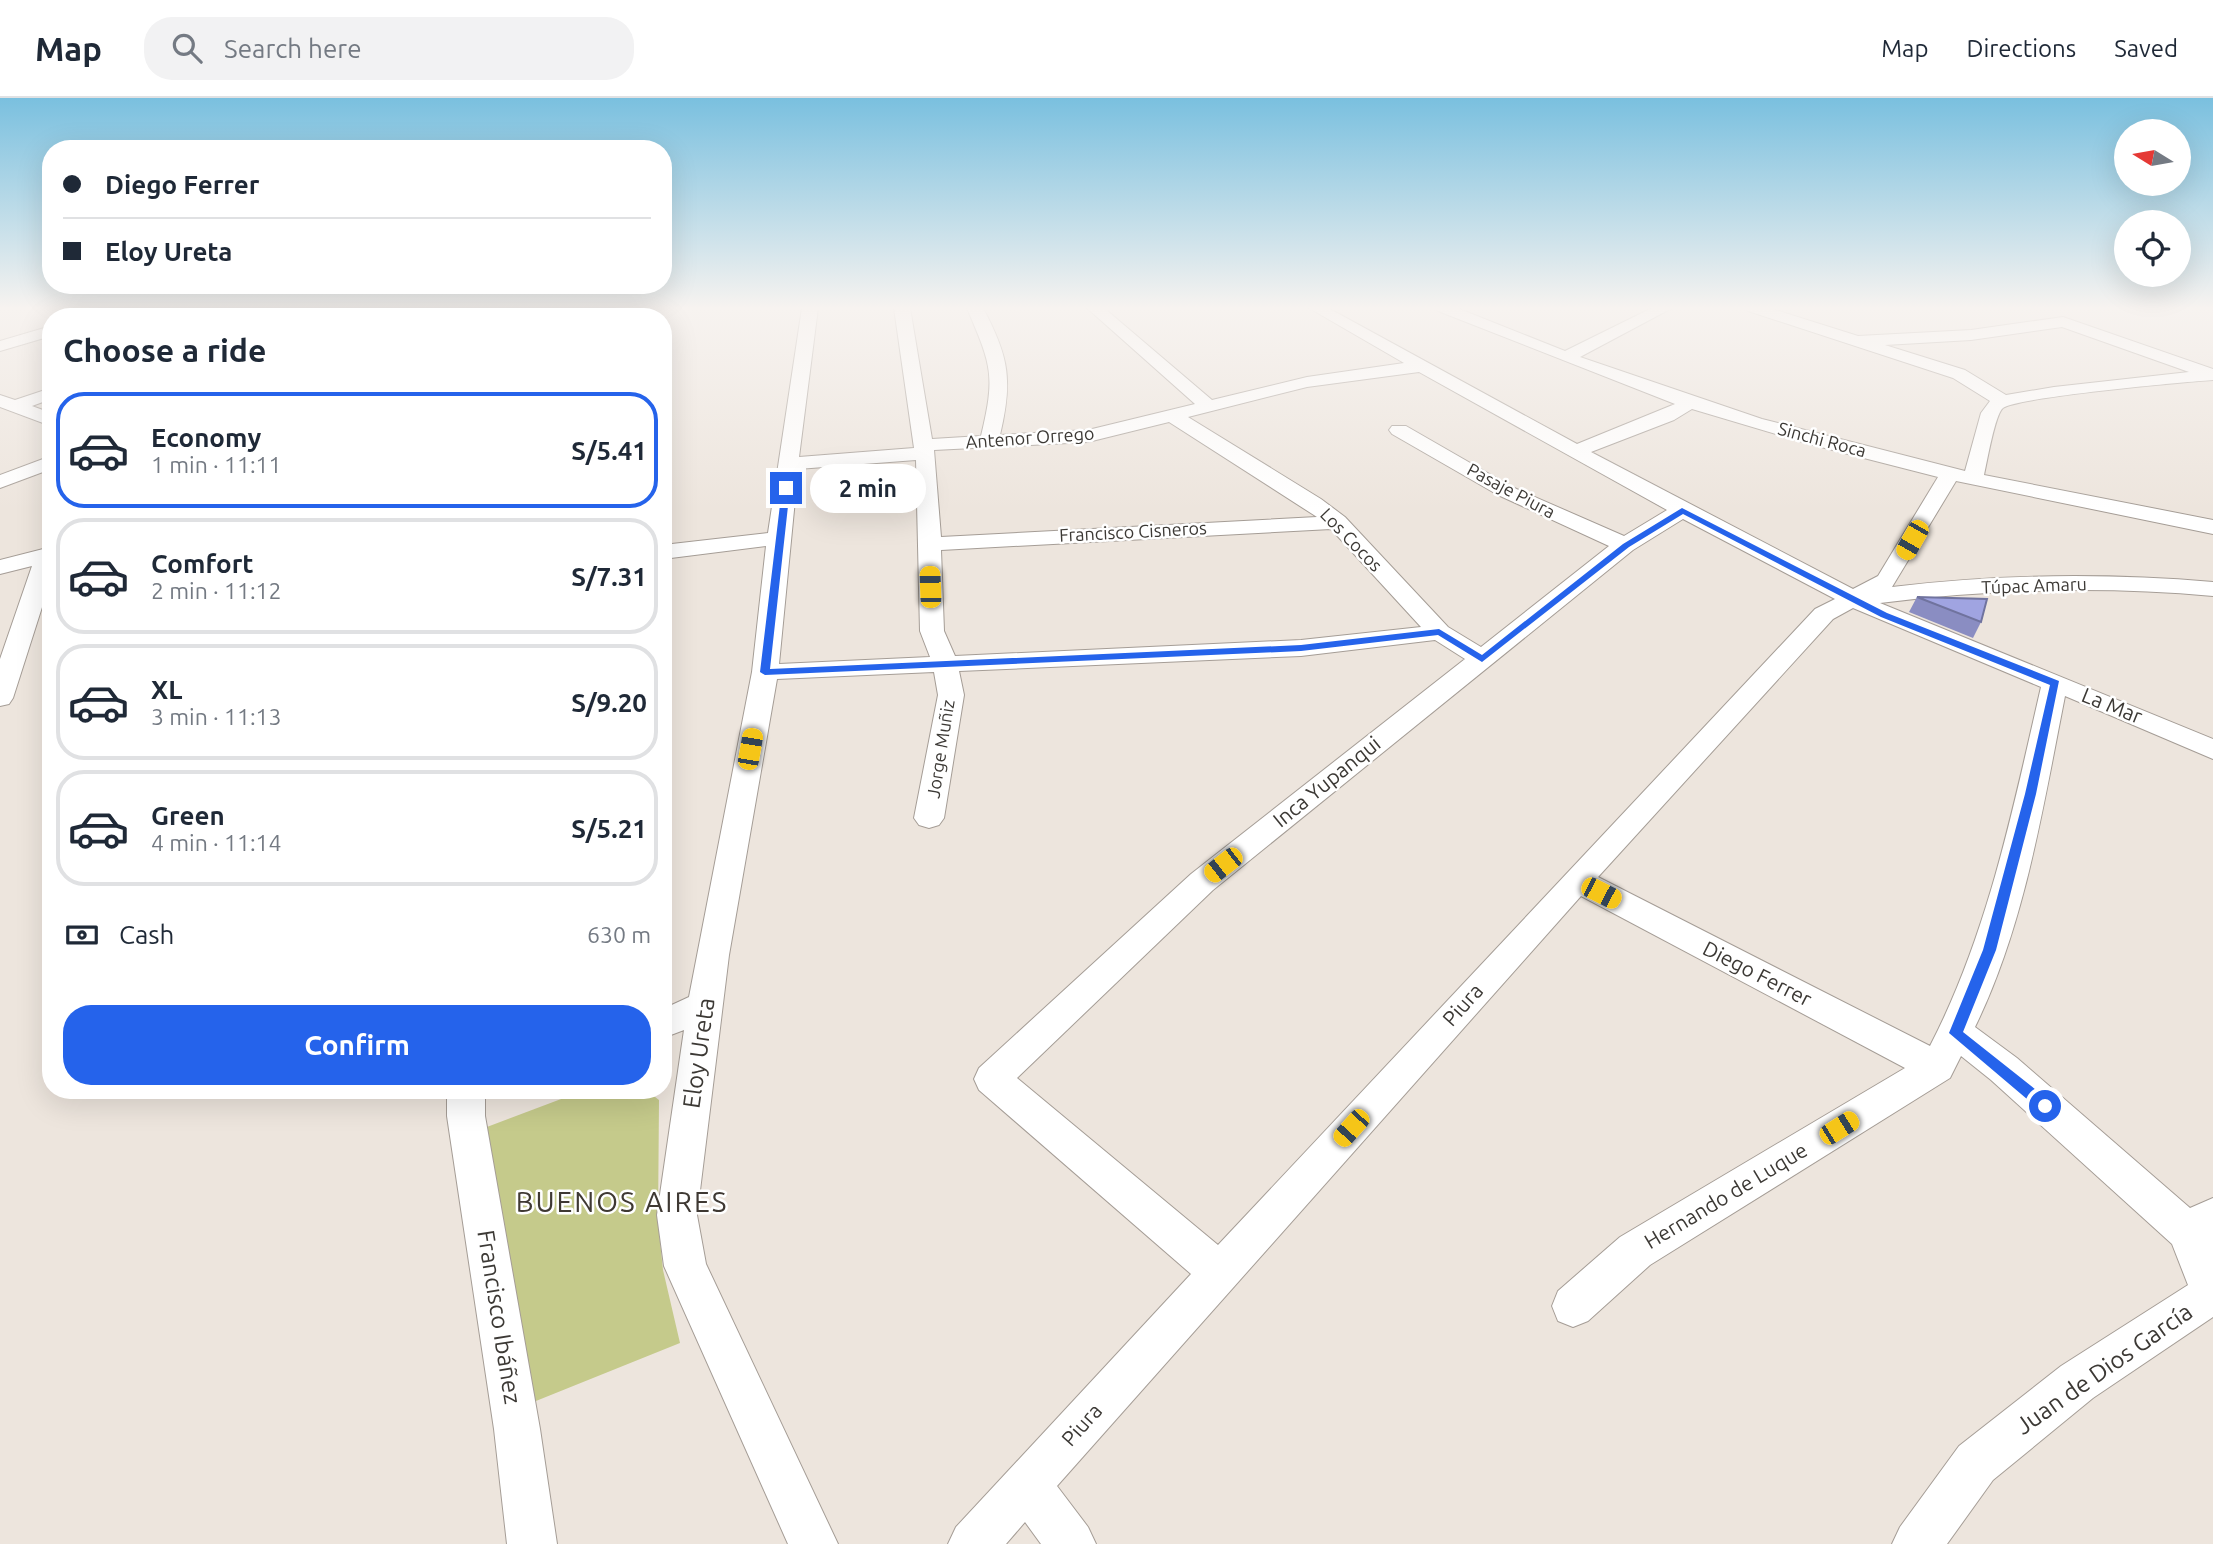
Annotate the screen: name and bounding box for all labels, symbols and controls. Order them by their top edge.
search box [144,17,634,80]
icon: search [168,29,206,67]
text: Map [35,30,102,67]
text: Search here [224,34,362,63]
text: Map [1881,35,1928,62]
text: Directions [1966,35,2076,62]
text: Saved [2114,35,2178,62]
north arrow [2114,119,2191,196]
map controls [2114,119,2191,287]
text: Diego Ferrer [105,170,260,199]
button: locate [2114,210,2191,287]
text: Eloy Ureta [105,237,232,266]
text: Choose a ride [63,332,266,368]
street label: Sinchi Roca [1776,418,1869,460]
icon: car [67,419,130,482]
text: Economy [151,423,261,452]
street label: Antenor Orrego [965,423,1095,451]
text: S/5.41 [571,436,647,465]
text: 1 min · 11:11 [151,452,282,477]
street label: Pasaje Piura [1464,459,1559,522]
callout: 2 min [810,464,926,512]
route end [770,472,802,504]
text: 2 min [839,476,897,501]
street label: Los Cocos [1317,504,1387,575]
street label: Francisco Cisneros [1059,517,1207,545]
car [1893,517,1932,563]
icon: car [67,545,130,608]
text: Comfort [151,549,254,578]
text: S/7.31 [571,562,647,591]
car [919,566,942,608]
street label: Túpac Amaru [1981,573,2087,597]
text: 2 min · 11:12 [151,578,282,603]
icon: car [67,671,130,734]
text: XL [151,675,182,704]
street label: La Mar [2079,682,2146,728]
text: S/9.20 [571,688,647,717]
street label: Jorge Muñiz [922,698,958,800]
text: 3 min · 11:13 [151,704,282,729]
car [737,726,764,772]
street label: Inca Yupanqui [1268,731,1385,832]
icon: car [67,797,130,860]
text: Green [151,801,225,830]
text: S/5.21 [571,814,647,843]
text: 4 min · 11:14 [151,830,282,855]
car [1200,844,1247,886]
car [1578,874,1625,912]
icon: cash [63,916,101,954]
text: Cash [119,920,174,949]
text: 630 m [587,922,651,947]
street label: Diego Ferrer [1699,935,1816,1011]
street label: Piura [1437,978,1487,1030]
street label: Eloy Ureta [677,996,720,1110]
button: Confirm [63,1005,651,1085]
route start [2029,1090,2061,1122]
car [1330,1105,1373,1151]
car [1816,1108,1863,1148]
street label: Hernando de Luque [1640,1137,1811,1253]
district label: BUENOS AIRES [516,1186,728,1217]
street label: Francisco Ibáñez [472,1228,527,1406]
street label: Juan de Dios García [2010,1298,2197,1440]
street label: Piura [1056,1398,1106,1450]

